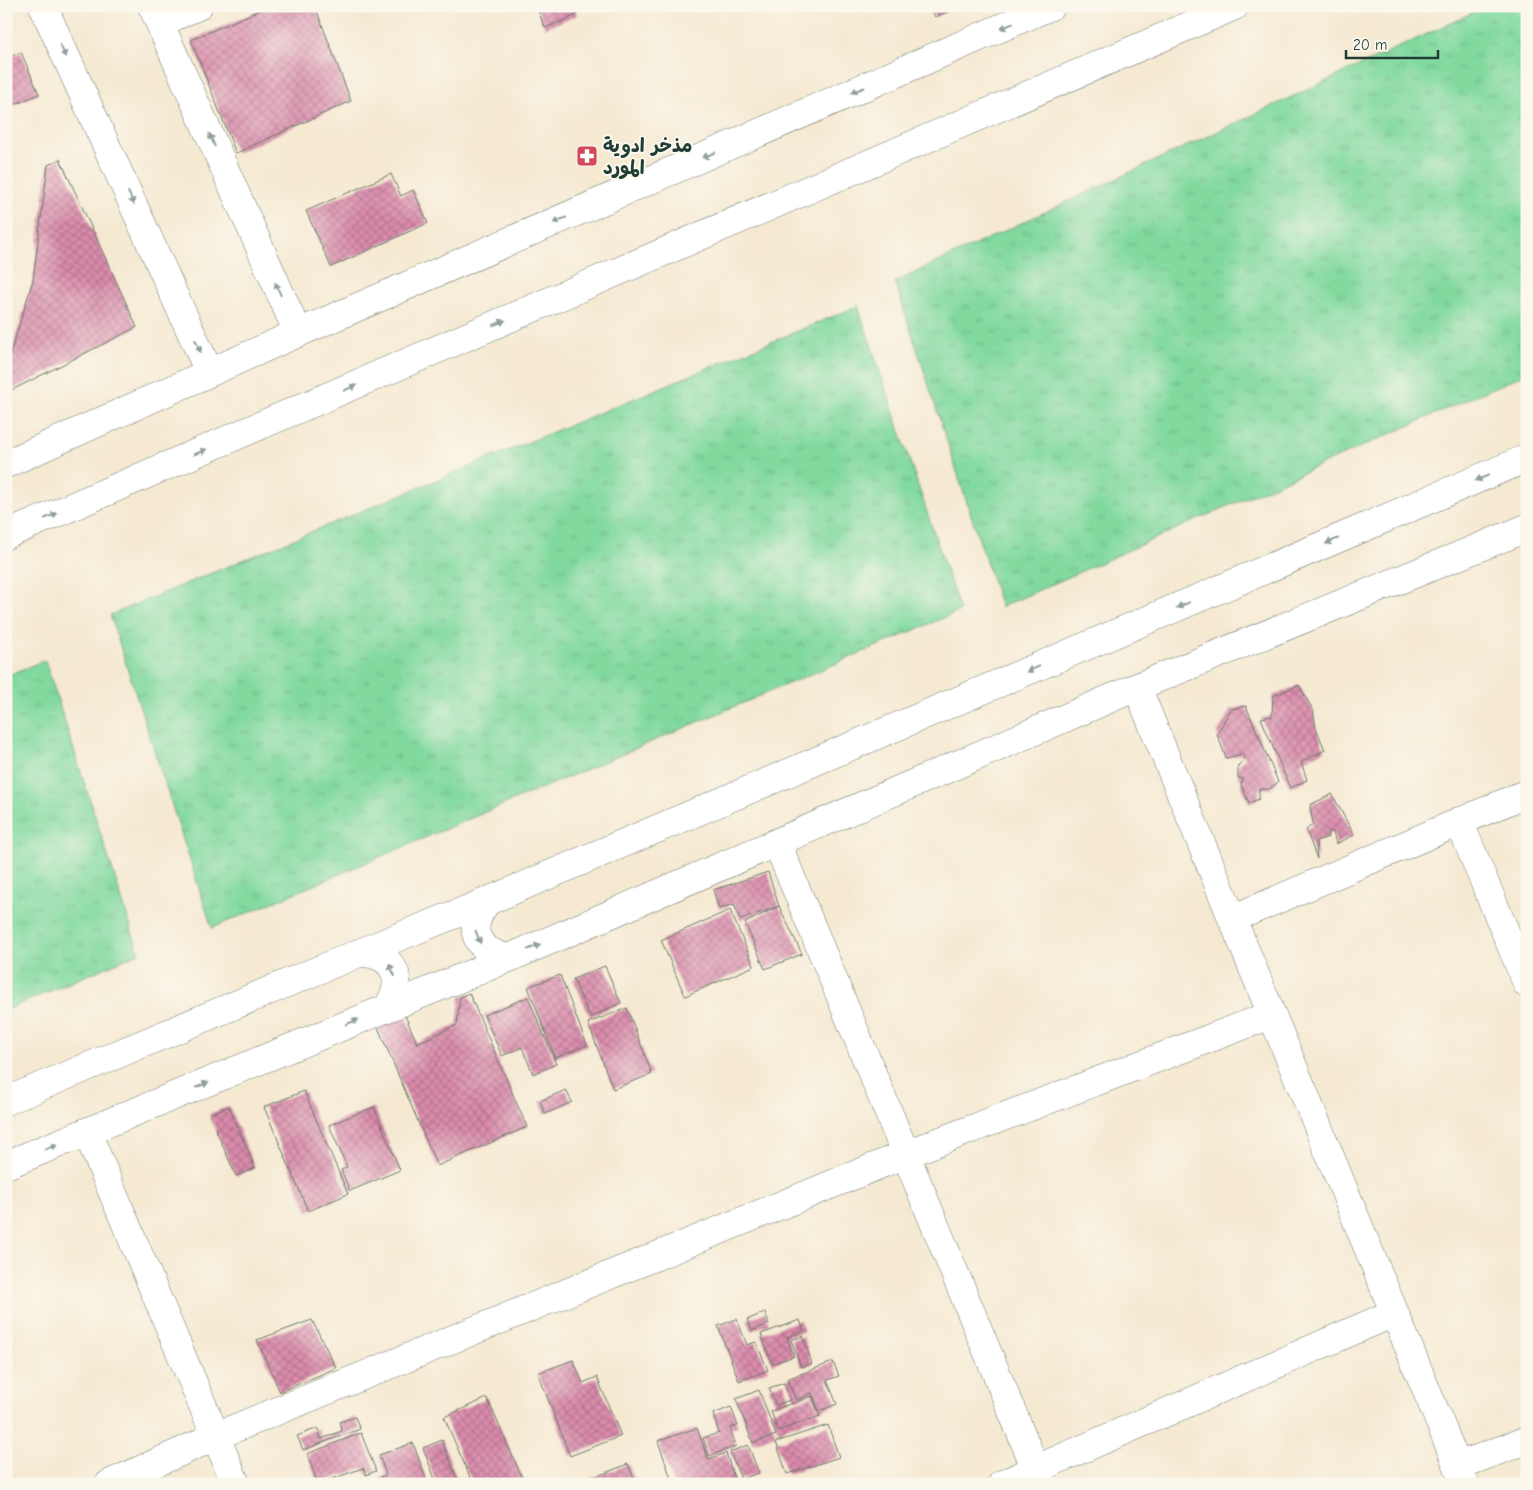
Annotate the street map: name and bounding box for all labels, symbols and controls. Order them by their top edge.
one-way arrow [1000,22,1014,30]
scale bar [1346,28,1438,60]
text: 20 m [1353,36,1387,54]
one-way arrow [60,44,68,58]
one-way arrow [851,87,865,95]
one-way arrow [208,133,216,147]
place label: مذخر ادوية المورد [603,135,692,180]
pharmacy icon: مذخر ادوية المورد [575,144,599,168]
one-way arrow [702,152,716,160]
one-way arrow [126,191,135,206]
one-way arrow [553,216,567,224]
one-way arrow [274,282,282,296]
one-way arrow [492,319,506,327]
one-way arrow [194,339,202,353]
one-way arrow [343,383,357,391]
one-way arrow [193,447,207,455]
one-way arrow [1475,474,1489,482]
one-way arrow [44,511,58,519]
one-way arrow [1325,538,1339,546]
one-way arrow [1175,601,1190,609]
one-way arrow [1026,665,1040,673]
one-way arrow [474,930,482,945]
one-way arrow [527,942,541,950]
one-way arrow [388,963,396,978]
one-way arrow [345,1018,359,1026]
one-way arrow [195,1080,209,1088]
one-way arrow [44,1142,59,1150]

